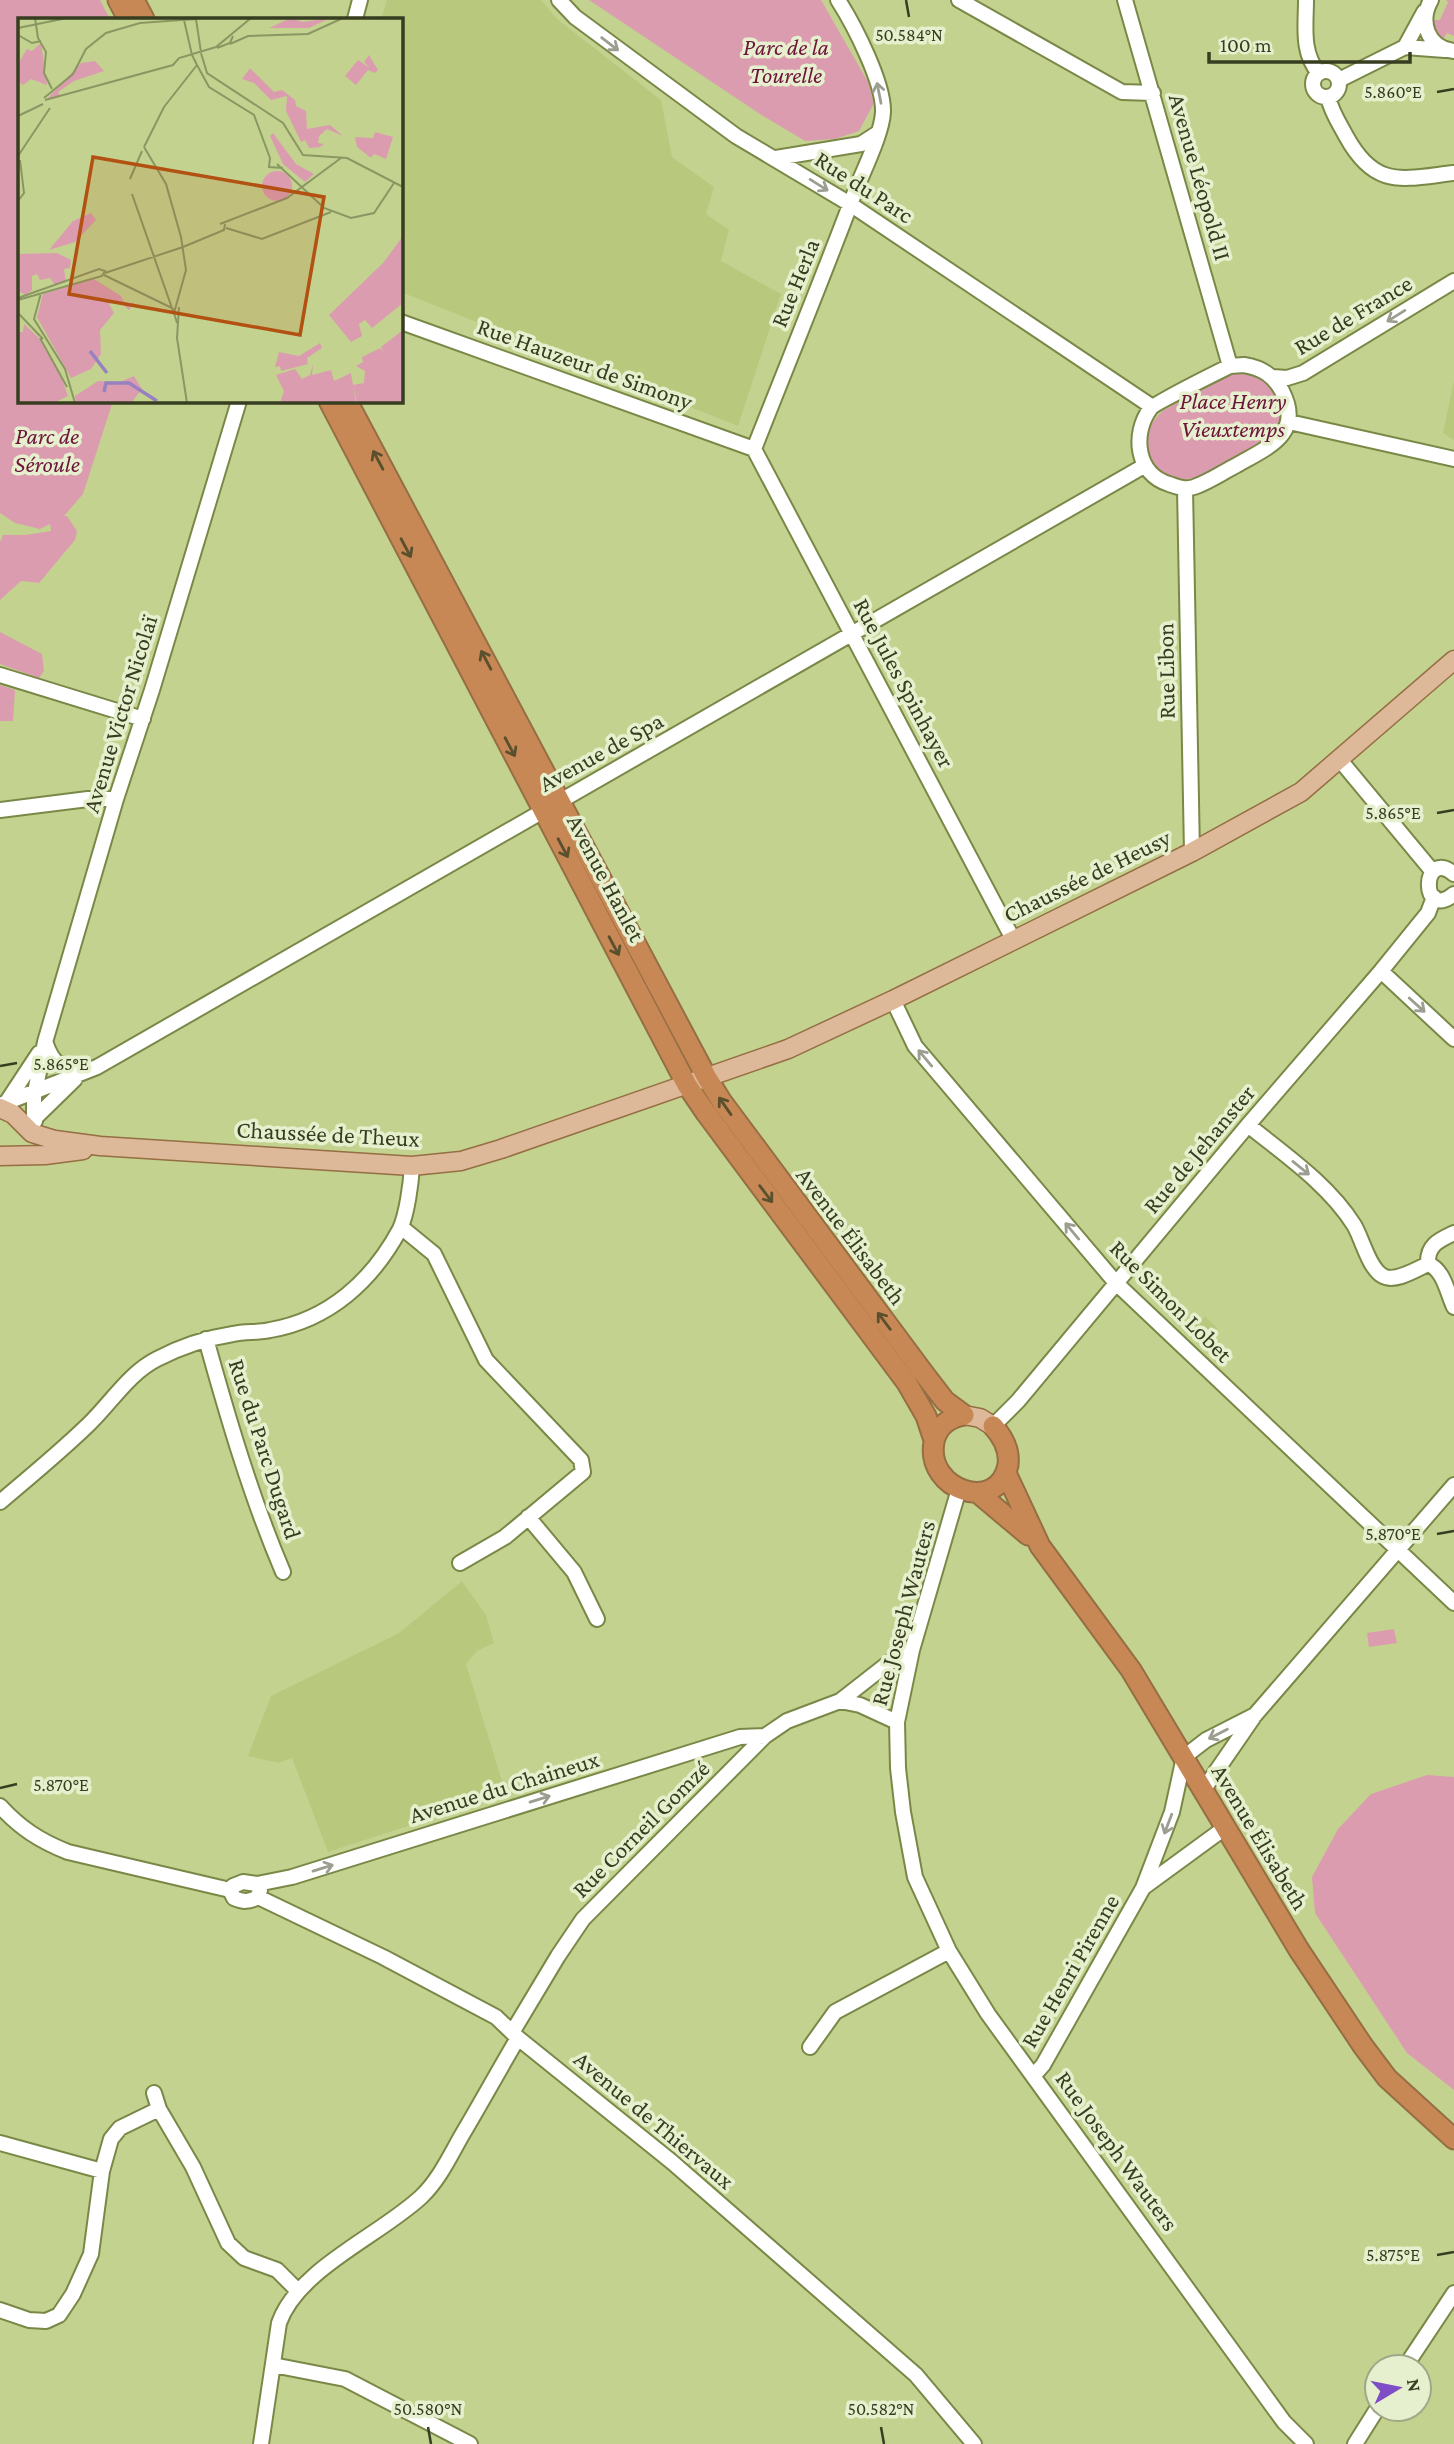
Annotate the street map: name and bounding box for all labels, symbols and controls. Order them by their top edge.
inset map [18,18,402,402]
scale bar [1209,21,1410,65]
text: 50.584°N [875,25,943,45]
park label: Parc de la Tourelle [743,33,829,88]
text: 100 m [1220,33,1272,57]
one-way arrow [601,37,619,52]
one-way arrow [872,82,886,105]
text: 5.860°E [1364,82,1422,102]
street label: Avenue Léopold II [1164,90,1237,263]
street label: Rue du Parc [810,145,918,228]
one-way arrow [809,178,829,192]
street label: Rue Herla [765,235,824,331]
street label: Rue de France [1289,269,1417,360]
one-way arrow [1386,310,1406,324]
street label: Rue Hauzeur de Simony [474,312,697,415]
park label: Place Henry Vieuxtemps [1179,387,1287,442]
park label: Parc de Séroule [14,422,80,477]
one-way arrow [371,450,385,471]
one-way arrow [399,537,413,558]
street label: Rue Jules Spinhayer [848,593,961,773]
street label: Avenue Victor Nicolaï [77,611,163,816]
street label: Rue Libon [1151,623,1180,719]
one-way arrow [479,651,493,671]
street label: Avenue de Spa [534,706,668,797]
one-way arrow [503,737,517,757]
text: 5.865°E [1365,803,1421,823]
street label: Avenue Hanlet [562,810,652,947]
street label: Chaussée de Heusy [999,823,1176,928]
one-way arrow [556,837,570,858]
one-way arrow [608,935,621,956]
one-way arrow [1408,997,1425,1014]
one-way arrow [917,1049,933,1067]
text: 5.865°E [33,1054,89,1074]
street label: Rue de Jehanster [1137,1079,1260,1218]
one-way arrow [718,1097,732,1116]
street label: Chaussée de Theux [236,1115,420,1152]
one-way arrow [1292,1160,1310,1176]
street label: Avenue Élisabeth [791,1162,912,1310]
one-way arrow [759,1184,774,1202]
one-way arrow [1064,1222,1080,1240]
street label: Rue Simon Lobet [1105,1234,1239,1368]
one-way arrow [877,1311,892,1330]
street label: Rue du Parc Dugard [224,1355,307,1543]
street label: Rue Joseph Wauters [865,1517,940,1708]
text: 5.870°E [1365,1524,1421,1544]
one-way arrow [1208,1727,1229,1741]
street label: Avenue du Chaineux [406,1745,602,1828]
street label: Rue Corneil Gomzé [566,1754,715,1903]
street label: Avenue Élisabeth [1206,1759,1315,1915]
text: 5.870°E [33,1775,89,1795]
one-way arrow [528,1792,550,1805]
one-way arrow [1161,1812,1173,1834]
one-way arrow [311,1860,333,1873]
street label: Rue Henri Pirenne [1015,1889,1124,2052]
street label: Avenue de Thiervaux [569,2045,740,2194]
street label: Rue Joseph Wauters [1050,2066,1184,2236]
text: 5.875°E [1366,2245,1420,2265]
north arrow [1363,2353,1433,2423]
text: N [1403,2377,1426,2393]
text: 50.580°N [394,2399,463,2419]
text: 50.582°N [848,2399,915,2419]

